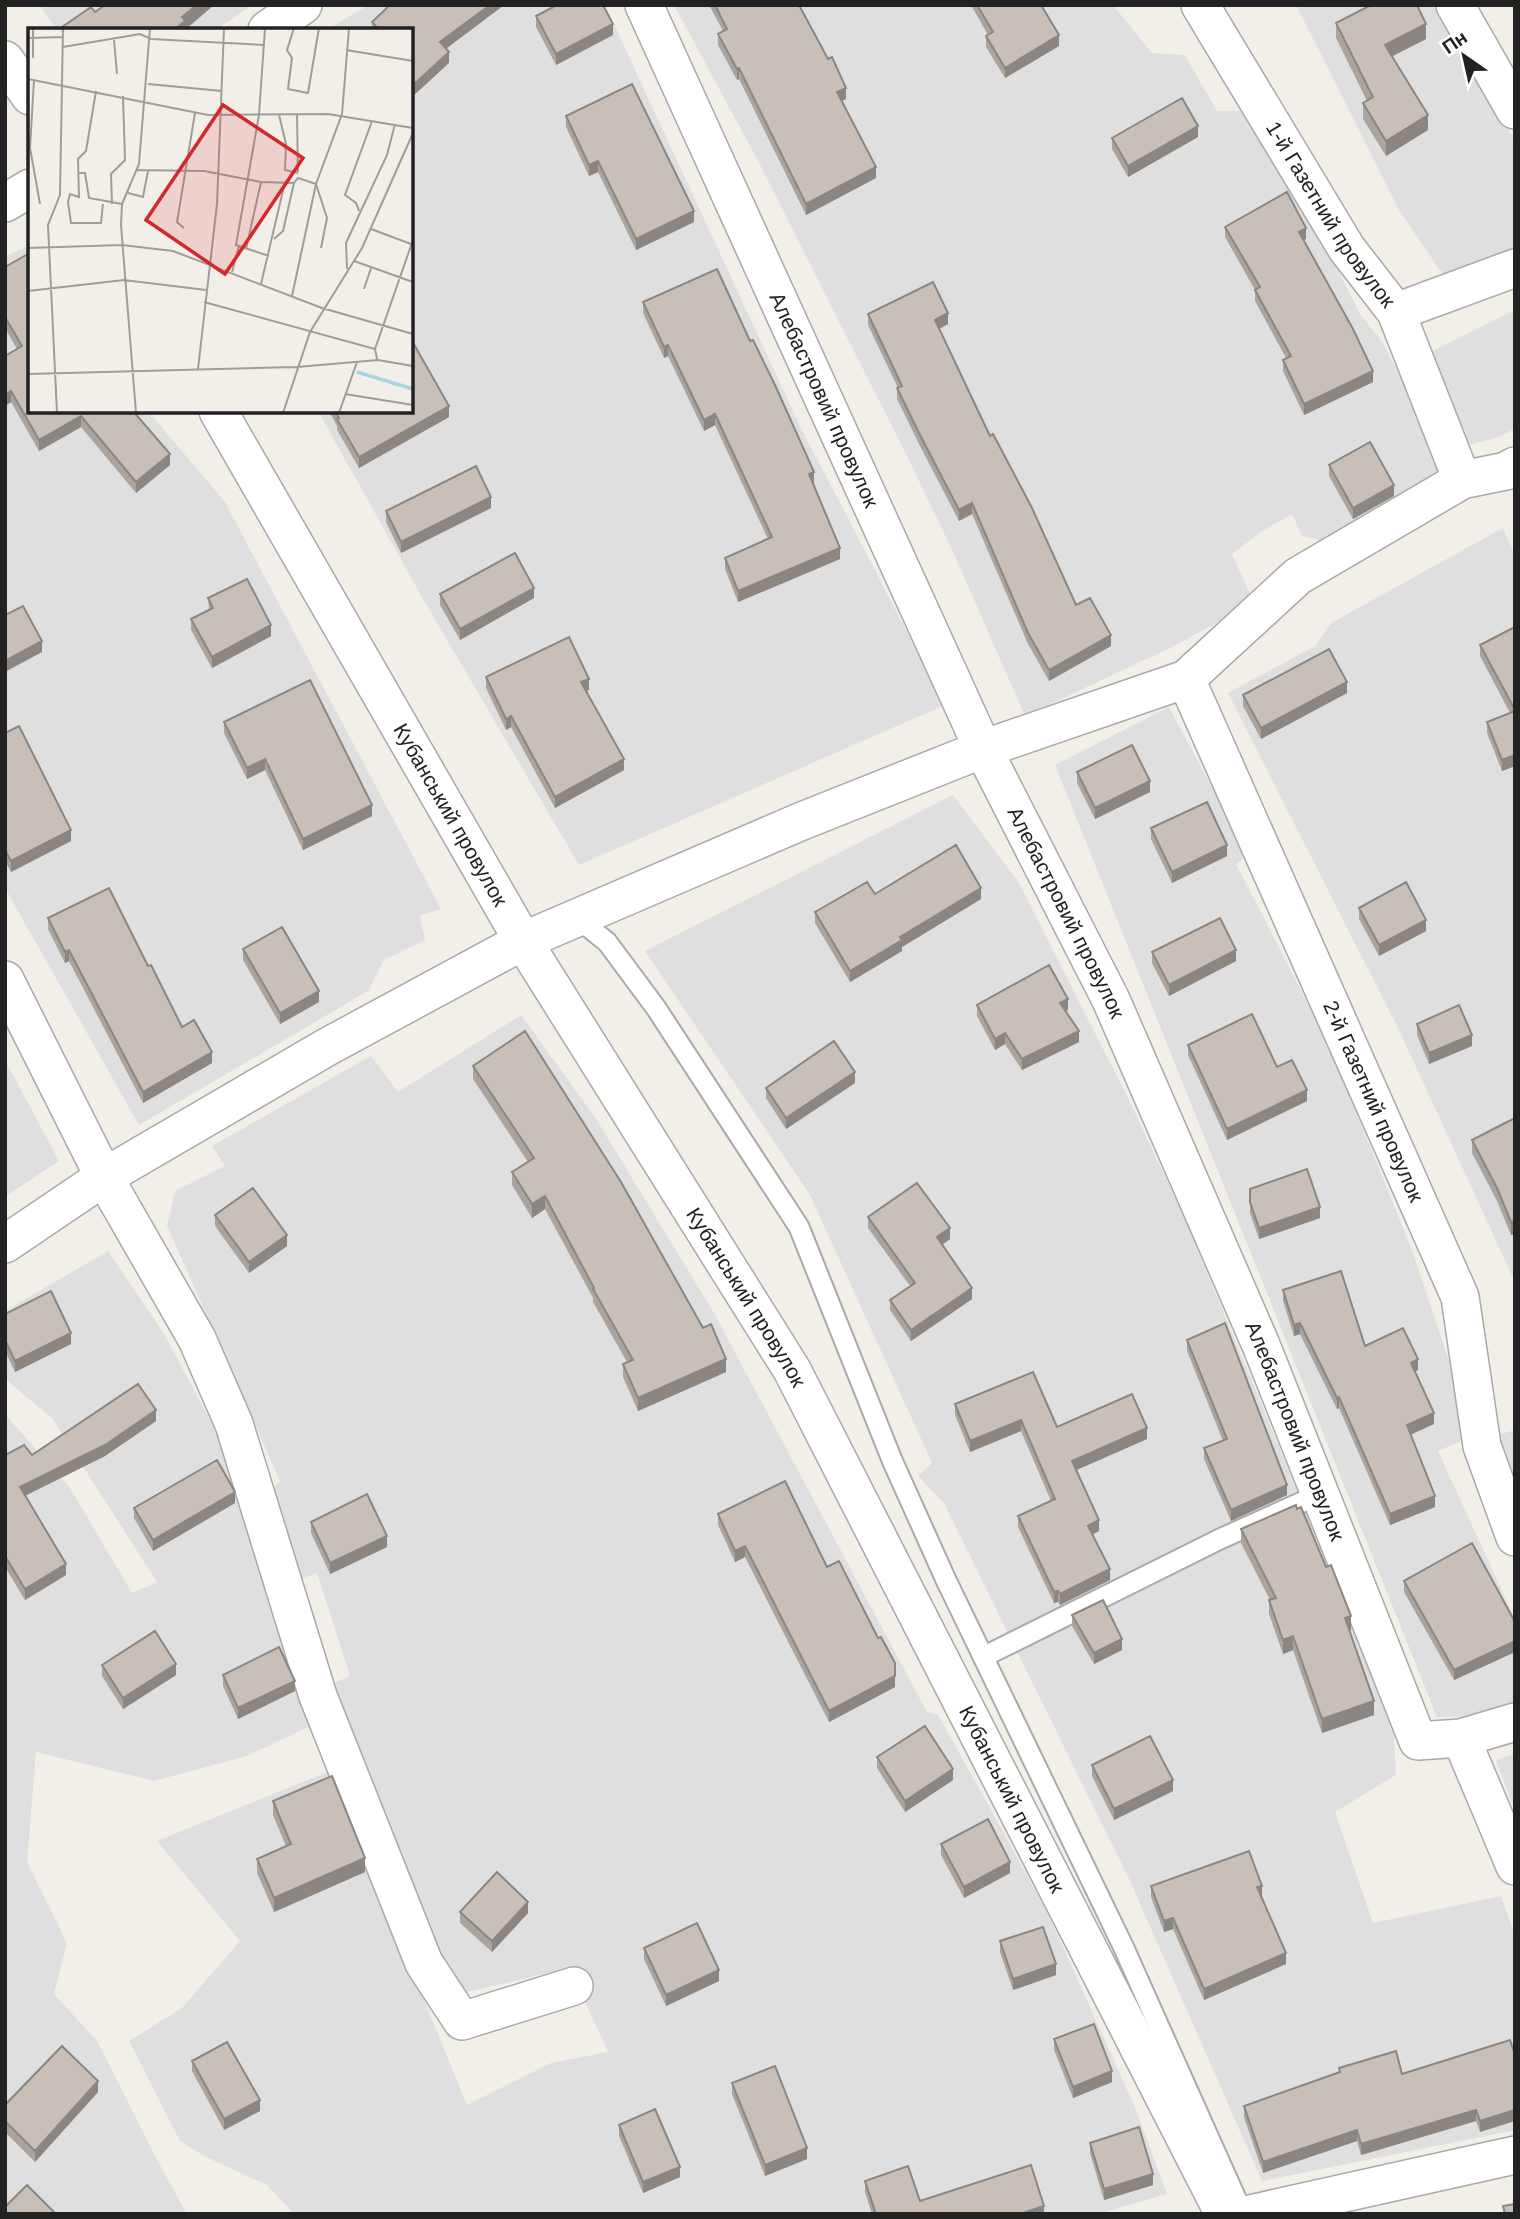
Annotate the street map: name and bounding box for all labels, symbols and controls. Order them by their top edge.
north arrow [1429,21,1499,91]
text: Пн [1438,27,1471,58]
inset map [28,28,413,413]
street label: 1-й Газетний провулок [1262,117,1401,312]
street label: Алебастровий провулок [765,289,884,512]
street label: Кубанський провулок [389,719,513,911]
street label: Алебастровий провулок [1003,803,1130,1022]
street label: 2-й Газетний провулок [1319,997,1429,1206]
street label: Кубанський провулок [682,1203,811,1391]
street label: Алебастровий провулок [1241,1318,1350,1544]
street label: Кубанський провулок [955,1702,1070,1897]

